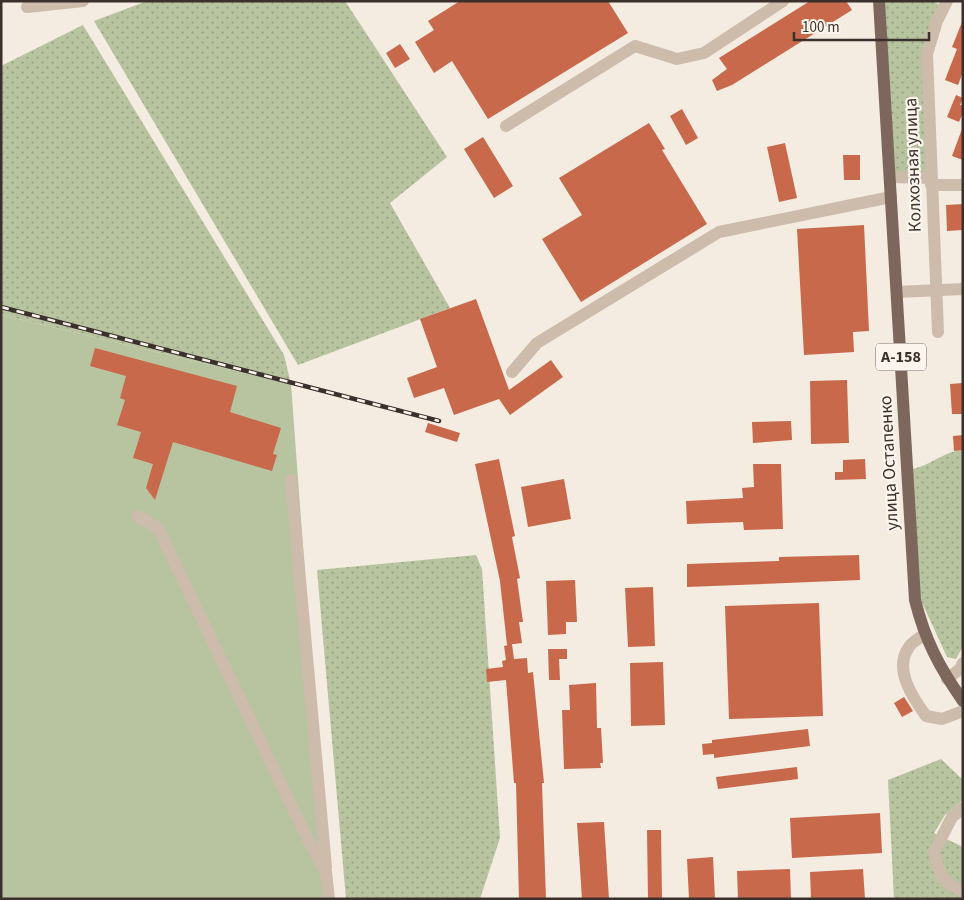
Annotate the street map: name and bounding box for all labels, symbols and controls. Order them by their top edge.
scale bar [794,10,929,42]
text: 100 m [802,17,840,38]
street label: Колхозная улица [898,97,928,233]
road number: А-158 [876,344,926,371]
street label: улица Остапенко [873,395,905,531]

